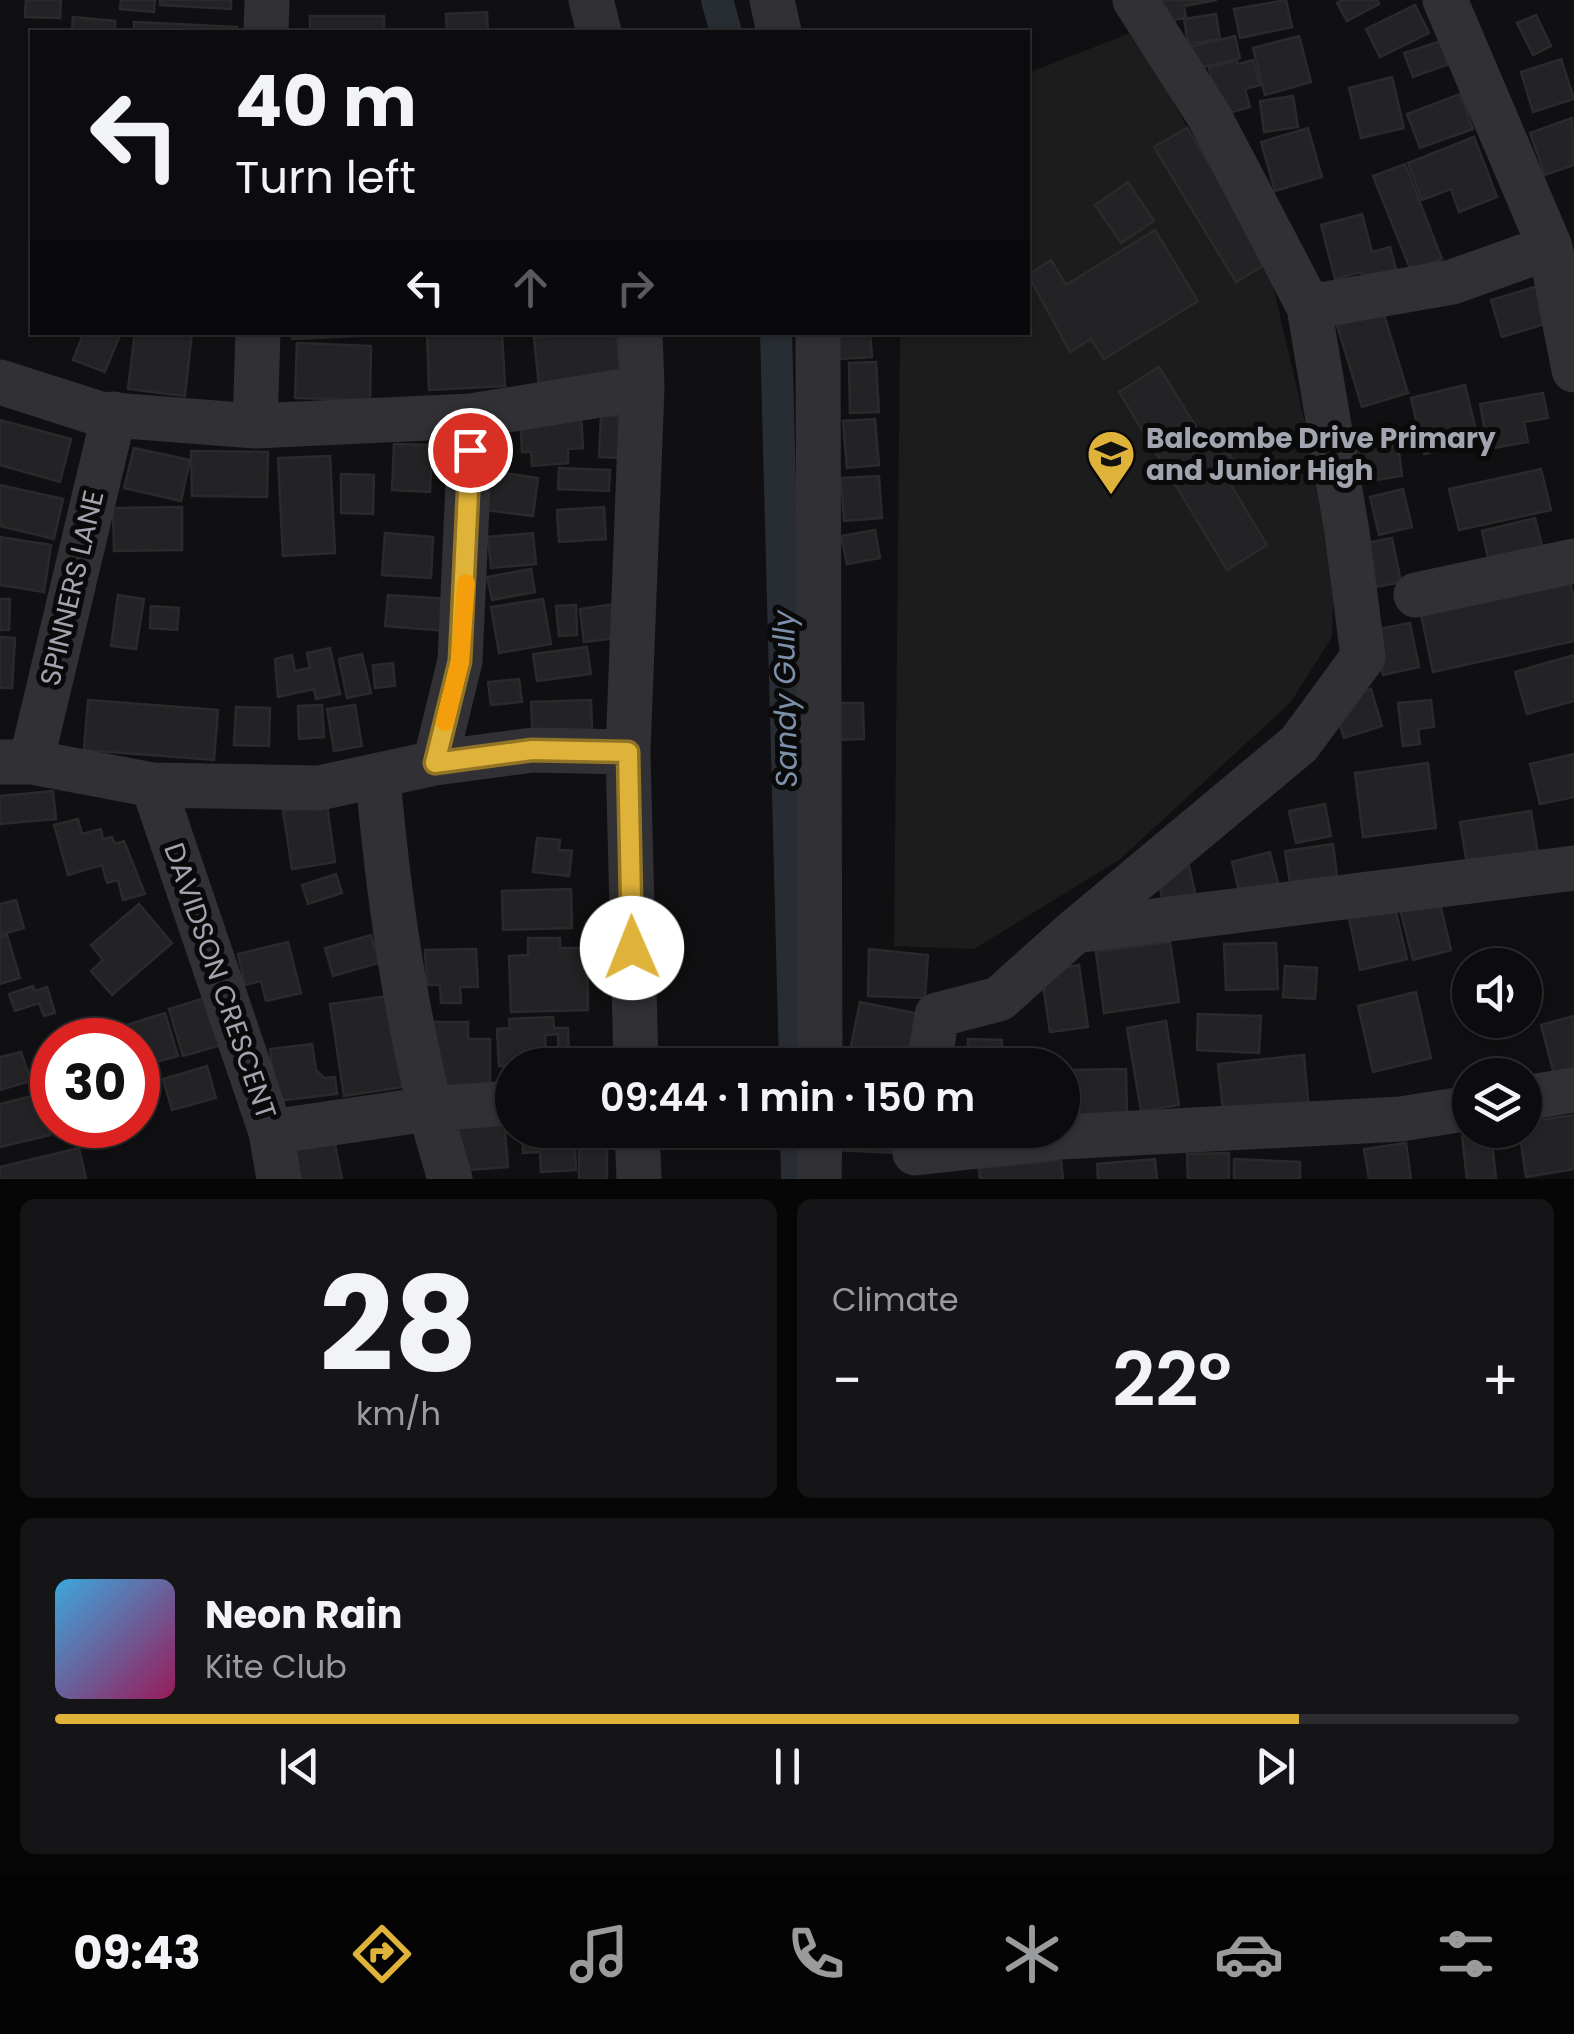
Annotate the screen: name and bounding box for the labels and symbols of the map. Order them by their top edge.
pin [428,408,513,493]
place label: Balcombe Drive Primary and Junior High [1146,419,1496,490]
school or university icon: Balcombe Drive Primary and Junior High [1085,428,1137,496]
street label: SPINNERS LANE [31,487,113,689]
water label: Sandy Gully [762,609,808,788]
street label: DAVIDSON CRESCENT [154,837,286,1125]
position arrow [580,896,684,1000]
speed limit sign: 30 [30,1018,160,1148]

